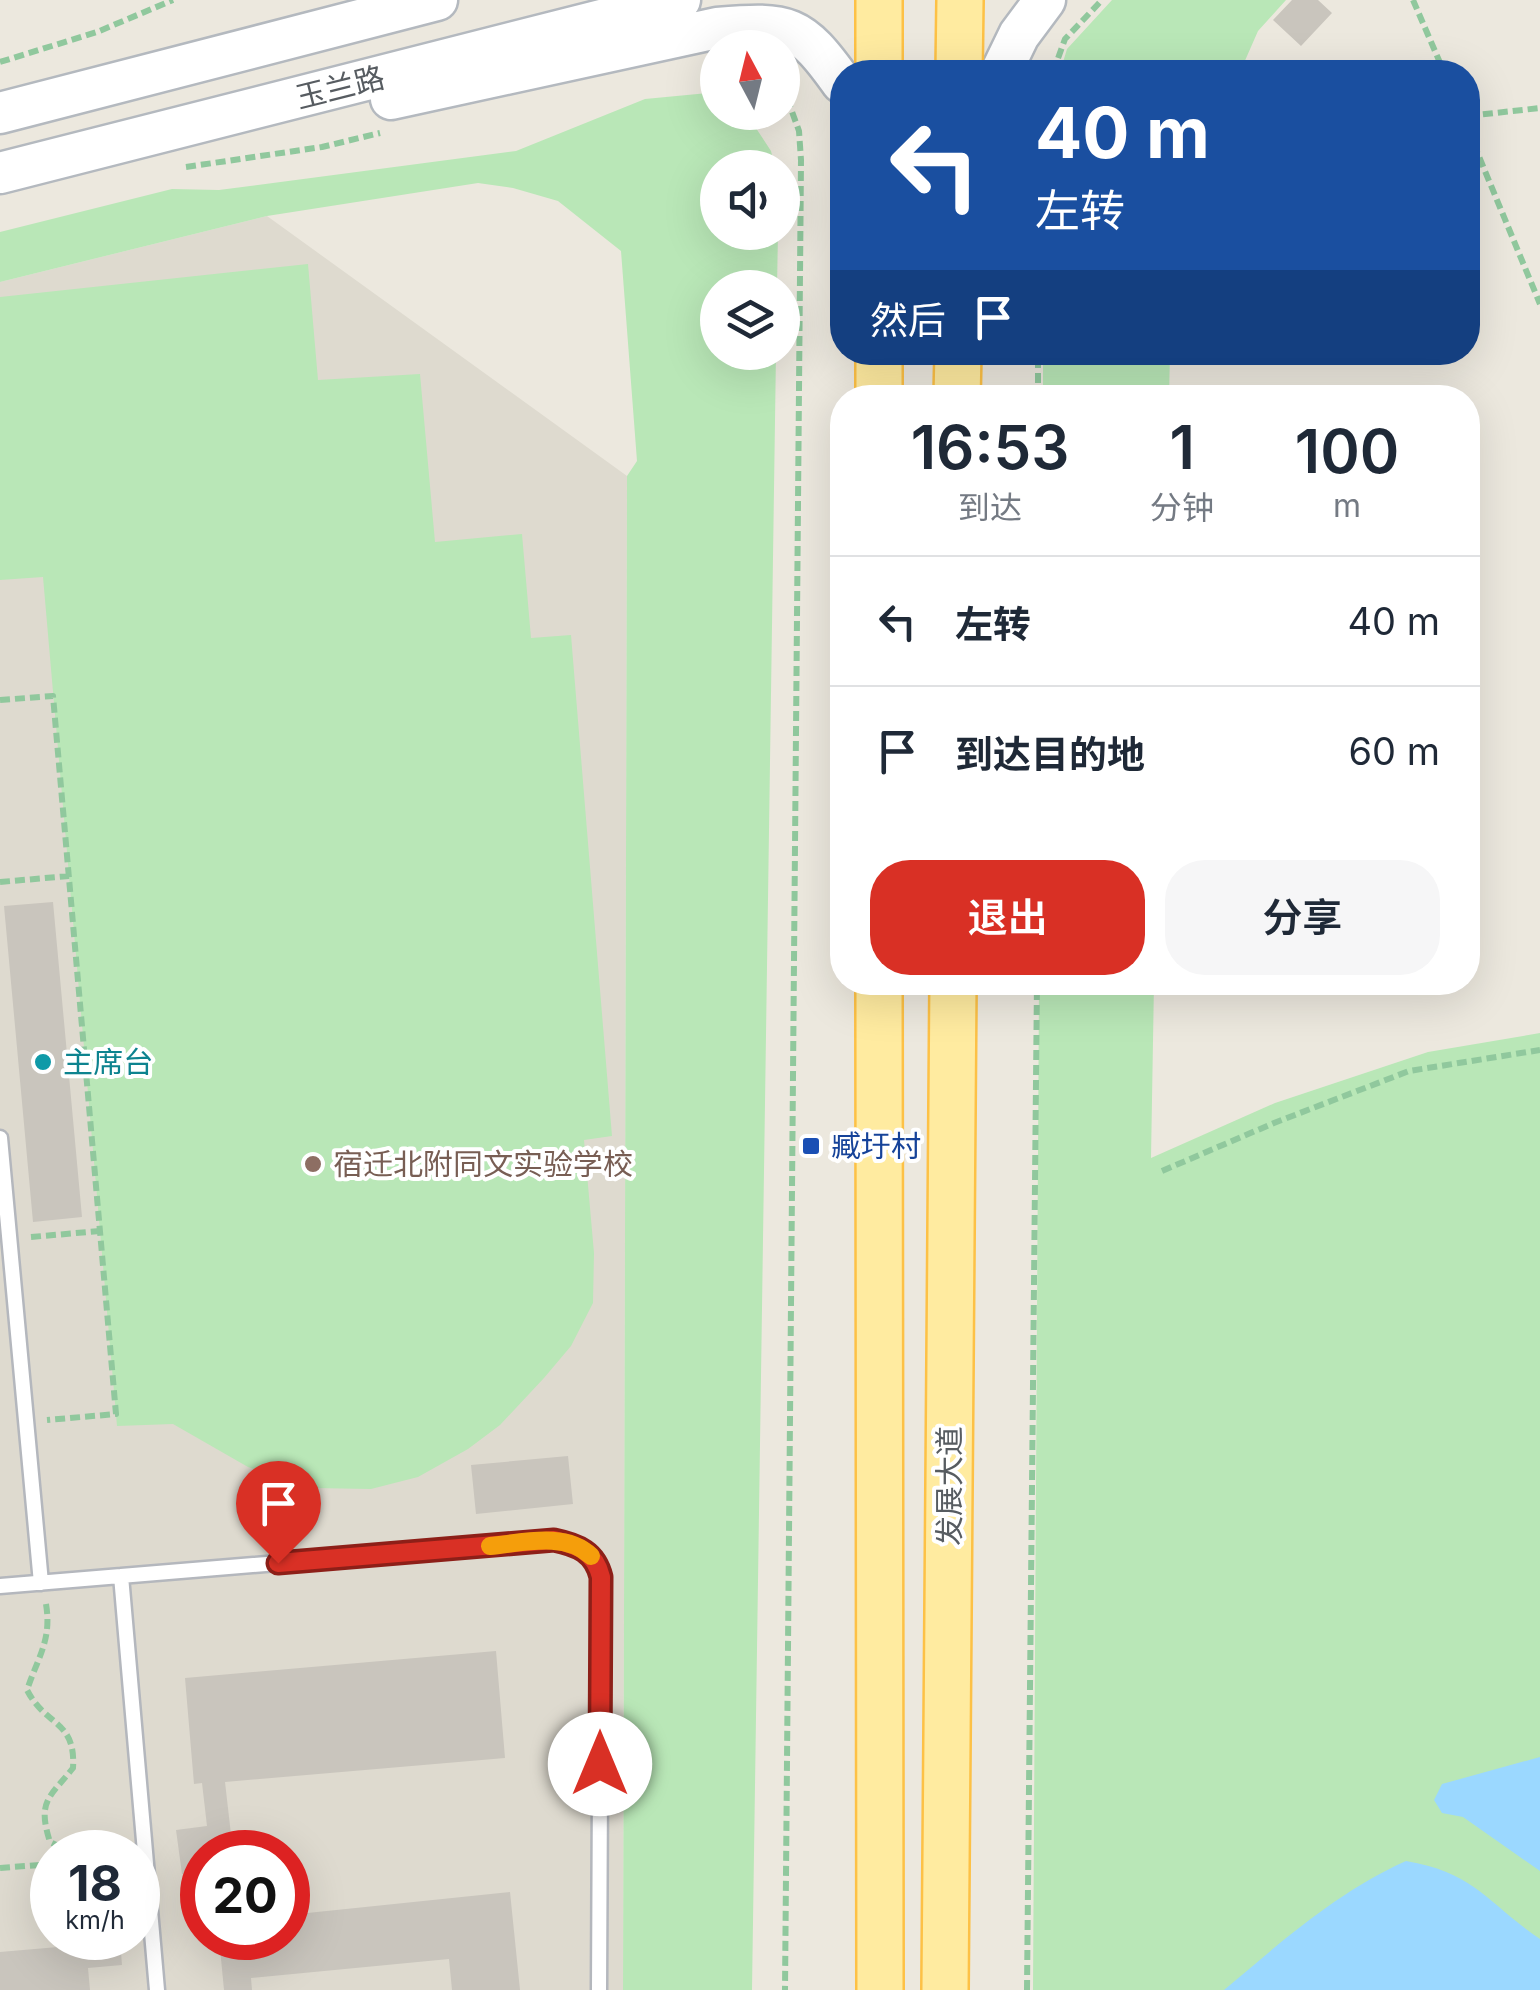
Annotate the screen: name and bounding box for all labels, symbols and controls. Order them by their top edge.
north arrow [700,30,800,130]
map controls [700,30,800,370]
street label: 玉兰路 [292,59,388,115]
text: 40 m [1035,90,1210,175]
icon: left [870,100,1000,230]
button: sound [700,150,800,250]
text: 左转 [1035,183,1125,238]
button: layers [700,270,800,370]
icon: arrive [966,290,1021,345]
text: 然后 [870,297,946,343]
text: 16:53 [911,411,1069,483]
text: 1 [1169,411,1195,483]
text: 100 [1295,415,1399,487]
text: m [1333,486,1361,525]
text: 到达 [958,488,1022,527]
text: 分钟 [1150,488,1214,527]
icon: left [870,594,925,649]
text: 40 m [1348,598,1440,644]
text: 左转 [955,601,1031,647]
icon: arrive [870,724,925,779]
text: 60 m [1348,728,1440,774]
text: 到达目的地 [955,731,1145,777]
button: 退出 [870,860,1145,975]
button: 分享 [1165,860,1440,975]
place label: 主席台 [63,1044,153,1080]
marker: 主席台 [32,1051,54,1073]
place label: 臧圩村 [831,1128,921,1164]
marker: 臧圩村 [800,1135,822,1157]
place label: 宿迁北附同文实验学校 [333,1146,633,1182]
marker: 宿迁北附同文实验学校 [302,1153,324,1175]
street label: 发展大道 [931,1426,967,1546]
pin [236,1461,321,1564]
icon: arrive [251,1476,306,1531]
position arrow [548,1712,652,1816]
speed limit sign: 20 [180,1830,310,1960]
text: 18 [68,1853,122,1913]
text: km/h [65,1905,125,1935]

